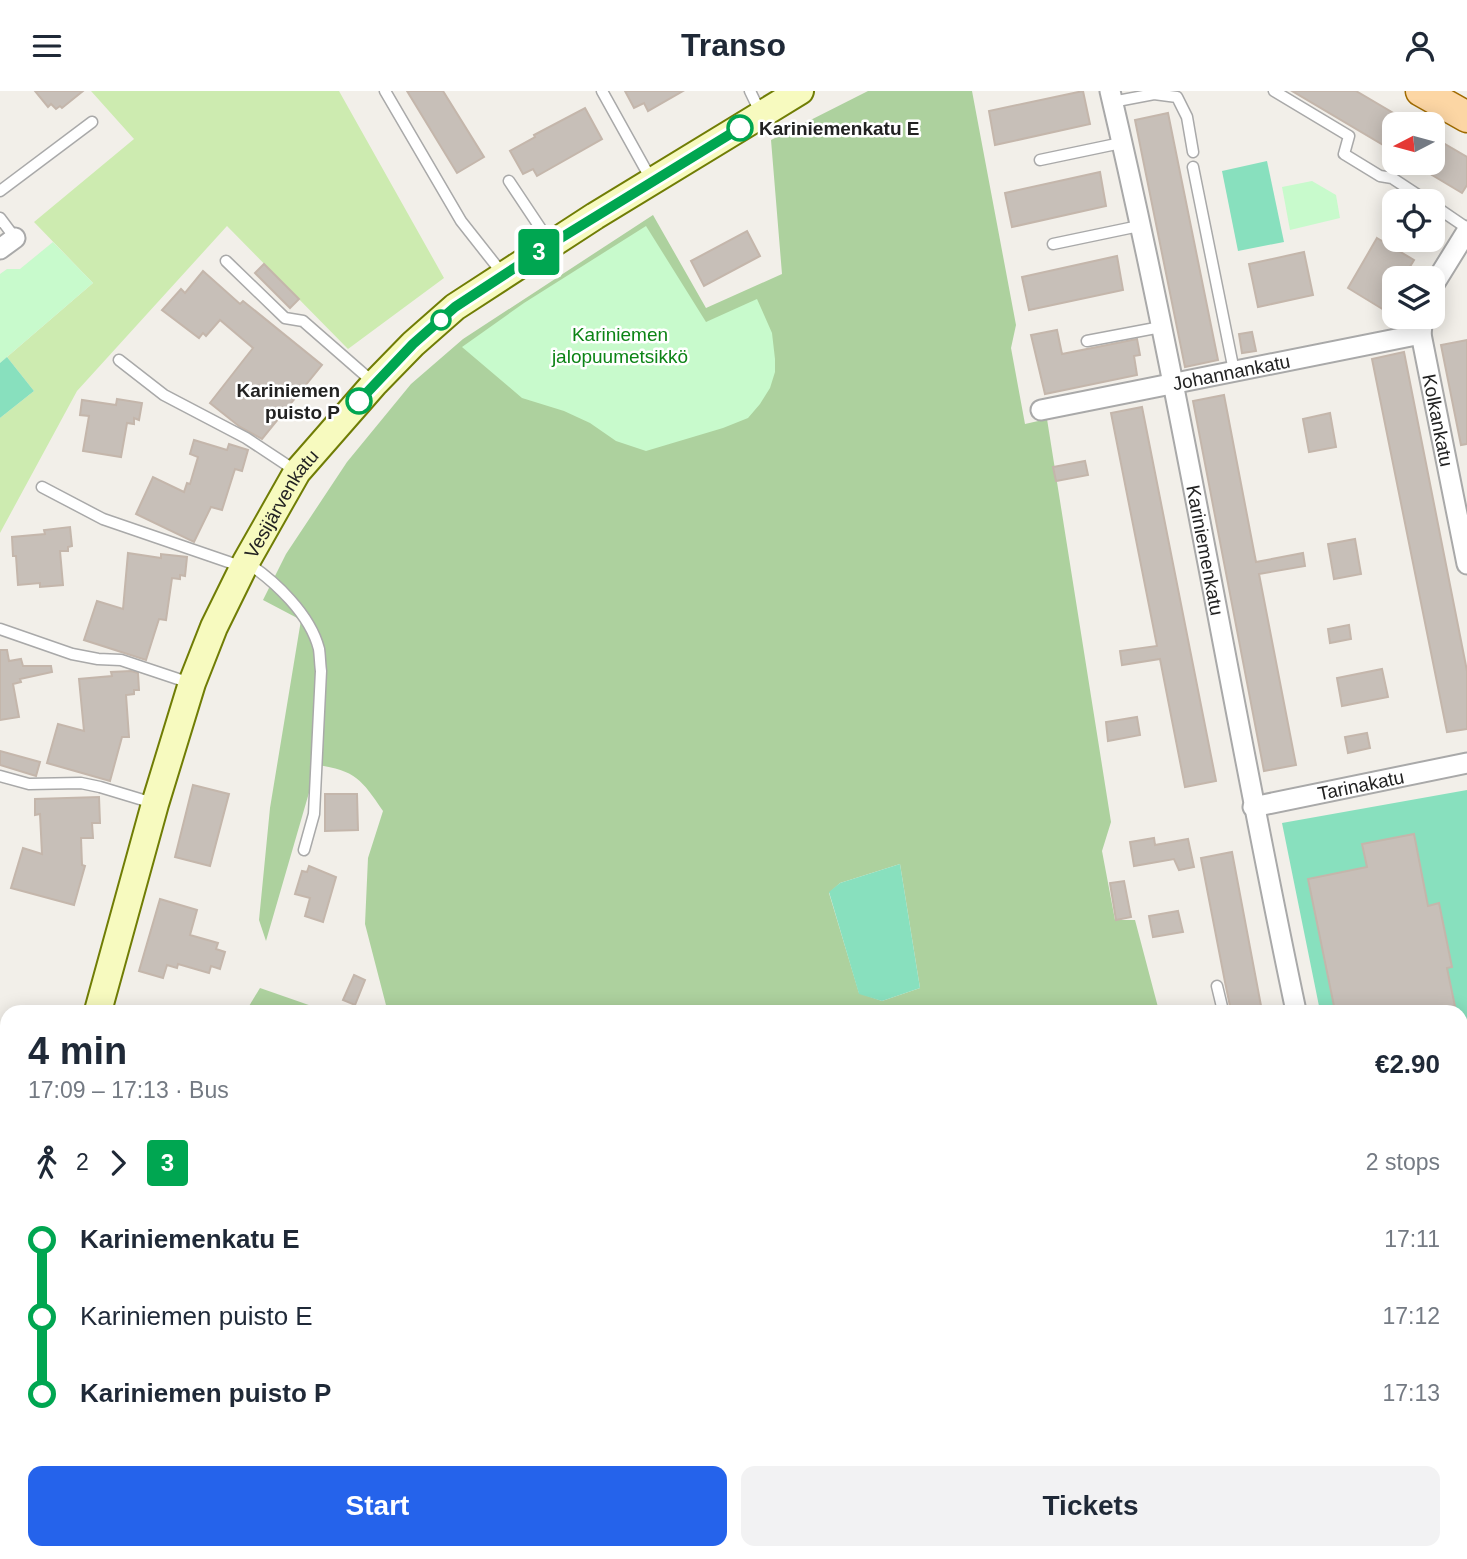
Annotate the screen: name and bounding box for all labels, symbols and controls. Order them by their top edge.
icon: menu [28,27,66,65]
text: Transo [681,27,786,63]
icon: person [1401,27,1439,65]
north arrow [1382,112,1446,175]
map controls [1382,112,1445,329]
marker: Kariniemenkatu E [727,115,753,141]
place label: Kariniemenkatu E [759,118,920,139]
button: locate [1382,189,1445,252]
line badge: 3 [516,229,562,275]
text: 3 [532,238,546,265]
button: layers [1382,266,1445,329]
unlabelled marker [431,310,451,330]
park label: Kariniemen jalopuumetsikkö [551,324,688,367]
street label: Johannankatu [1171,350,1292,394]
street label: Kolkankatu [1418,372,1457,468]
place label: Kariniemen puisto P [237,380,340,423]
marker: Kariniemen puisto P [346,388,372,414]
street label: Vesijärvenkatu [240,445,323,562]
street label: Kariniemenkatu [1182,483,1228,617]
street label: Tarinakatu [1316,766,1406,804]
text: 4 min [28,1030,127,1072]
text: €2.90 [1375,1049,1440,1079]
text: 17:09 – 17:13 · Bus [28,1077,229,1103]
icon: walk [28,1144,66,1182]
icon: forward [99,1144,137,1182]
text: 2 [76,1149,89,1175]
text: 3 [161,1149,174,1176]
text: 2 stops [1366,1149,1440,1175]
text: Kariniemenkatu E [80,1224,300,1254]
text: 17:11 [1384,1226,1440,1252]
text: Kariniemen puisto E [80,1301,313,1331]
text: 17:12 [1382,1303,1440,1329]
text: Kariniemen puisto P [80,1378,331,1408]
text: 17:13 [1382,1380,1440,1406]
button: Start [28,1466,727,1546]
button: Tickets [741,1466,1440,1546]

